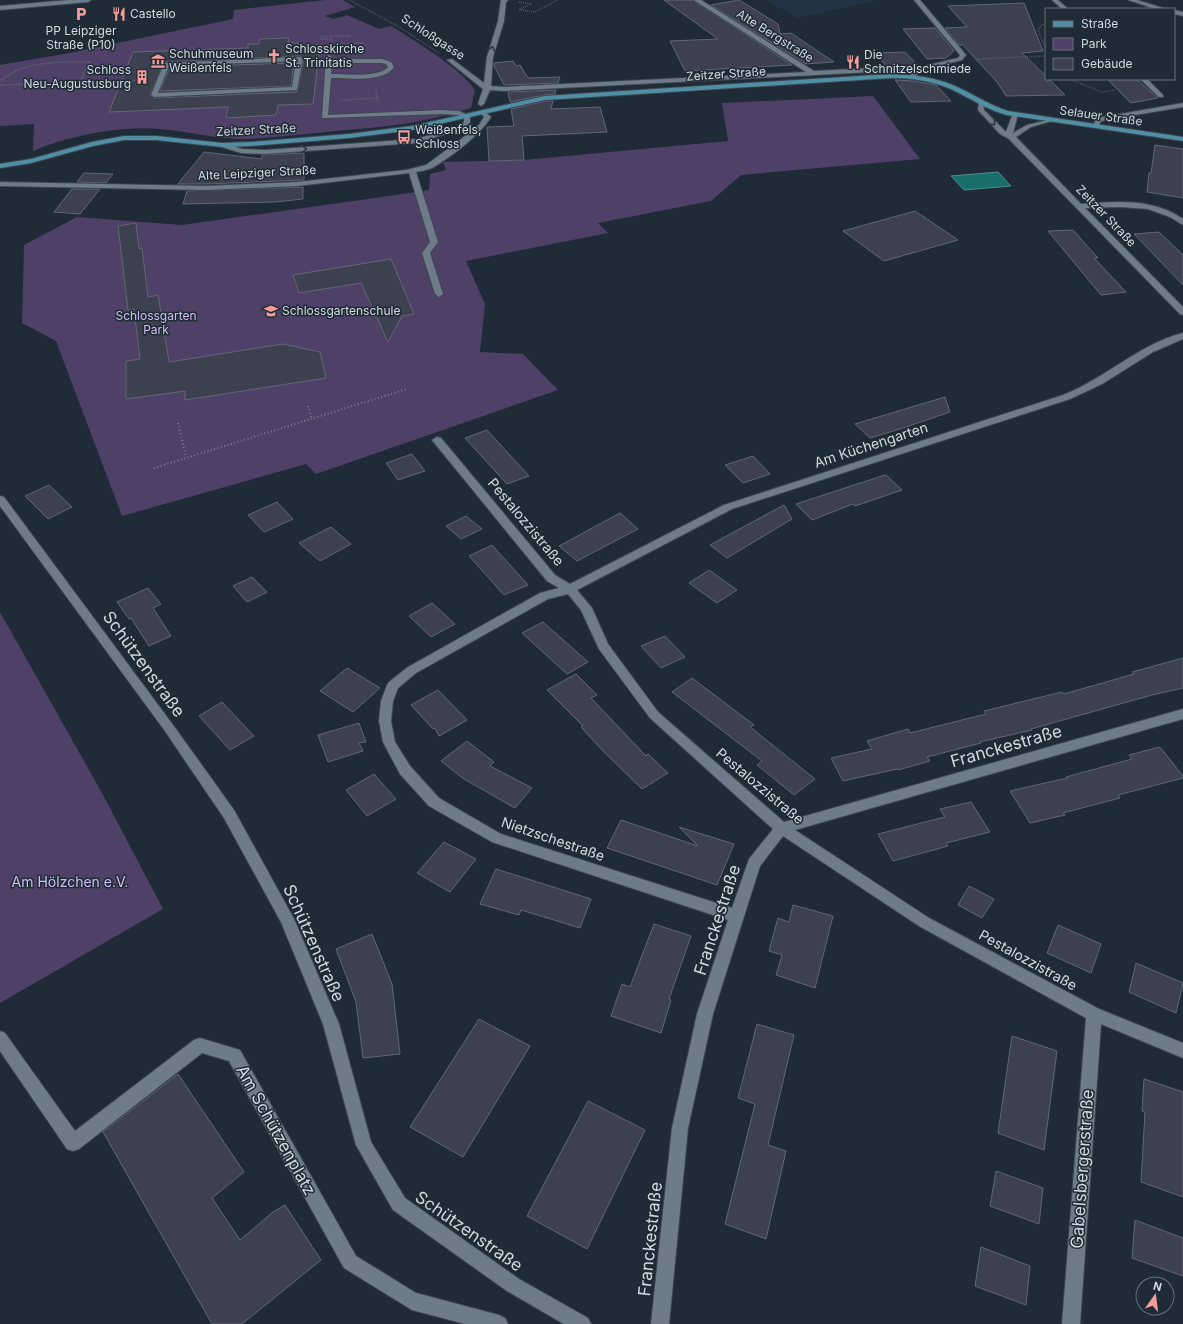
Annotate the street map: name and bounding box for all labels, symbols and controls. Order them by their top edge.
parking icon: PP Leipziger Straße (P10) [73,6,89,22]
restaurant icon: Castello [111,6,127,22]
place label: Castello [130,6,176,21]
street label: Alte Bergstraße [734,6,817,65]
legend [1045,8,1175,80]
street label: Schloßgasse [399,10,468,63]
text: Straße [1081,16,1118,31]
place label: PP Leipziger Straße (P10) [46,23,117,52]
text: Park [1081,36,1107,51]
place label: Schlosskirche St. Trinitatis [285,41,364,70]
place label: Schuhmuseum Weißenfels [169,46,253,75]
one-way arrow [488,46,496,53]
place label: Die Schnitzelschmiede [864,47,971,76]
church icon: Schlosskirche St. Trinitatis [266,48,282,64]
museum icon: Schuhmuseum Weißenfels [150,53,166,69]
restaurant icon: Die Schnitzelschmiede [845,54,861,70]
text: Gebäude [1081,56,1133,71]
place label: Schloss Neu-Augustusburg [24,62,131,91]
street label: Zeitzer Straße [686,63,766,84]
building icon: Schloss Neu-Augustusburg [134,69,150,85]
street label: Selauer Straße [1059,102,1144,129]
one-way arrow [988,118,996,126]
street label: Zeitzer Straße [216,120,296,139]
place label: Weißenfels, Schloss [415,122,481,151]
bus stop icon: Weißenfels, Schloss [396,129,412,145]
one-way arrow [301,145,307,154]
street label: Alte Leipziger Straße [197,162,317,183]
street label: Zeitzer Straße [1073,182,1140,250]
school or university icon: Schlossgartenschule [263,303,279,319]
place label: Schlossgartenschule [282,303,400,318]
park label: Schlossgarten Park [115,308,197,337]
street label: Am Küchengarten [812,418,930,471]
street label: Pestalozzistraße [485,474,568,569]
street label: Schützenstraße [99,607,189,721]
street label: Franckestraße [948,721,1064,771]
street label: Pestalozzistraße [713,744,808,827]
street label: Nietzschestraße [499,813,607,864]
street label: Franckestraße [690,862,744,978]
park label: Am Hölzchen e.V. [12,873,128,890]
street label: Schützenstraße [279,881,349,1005]
street label: Pestalozzistraße [976,926,1080,993]
street label: Am Schützenplatz [232,1061,320,1199]
street label: Gabelsbergerstraße [1066,1089,1098,1249]
street label: Franckestraße [634,1181,666,1297]
street label: Schützenstraße [412,1187,527,1275]
north arrow [1135,1276,1175,1316]
text: N [1152,1278,1163,1294]

